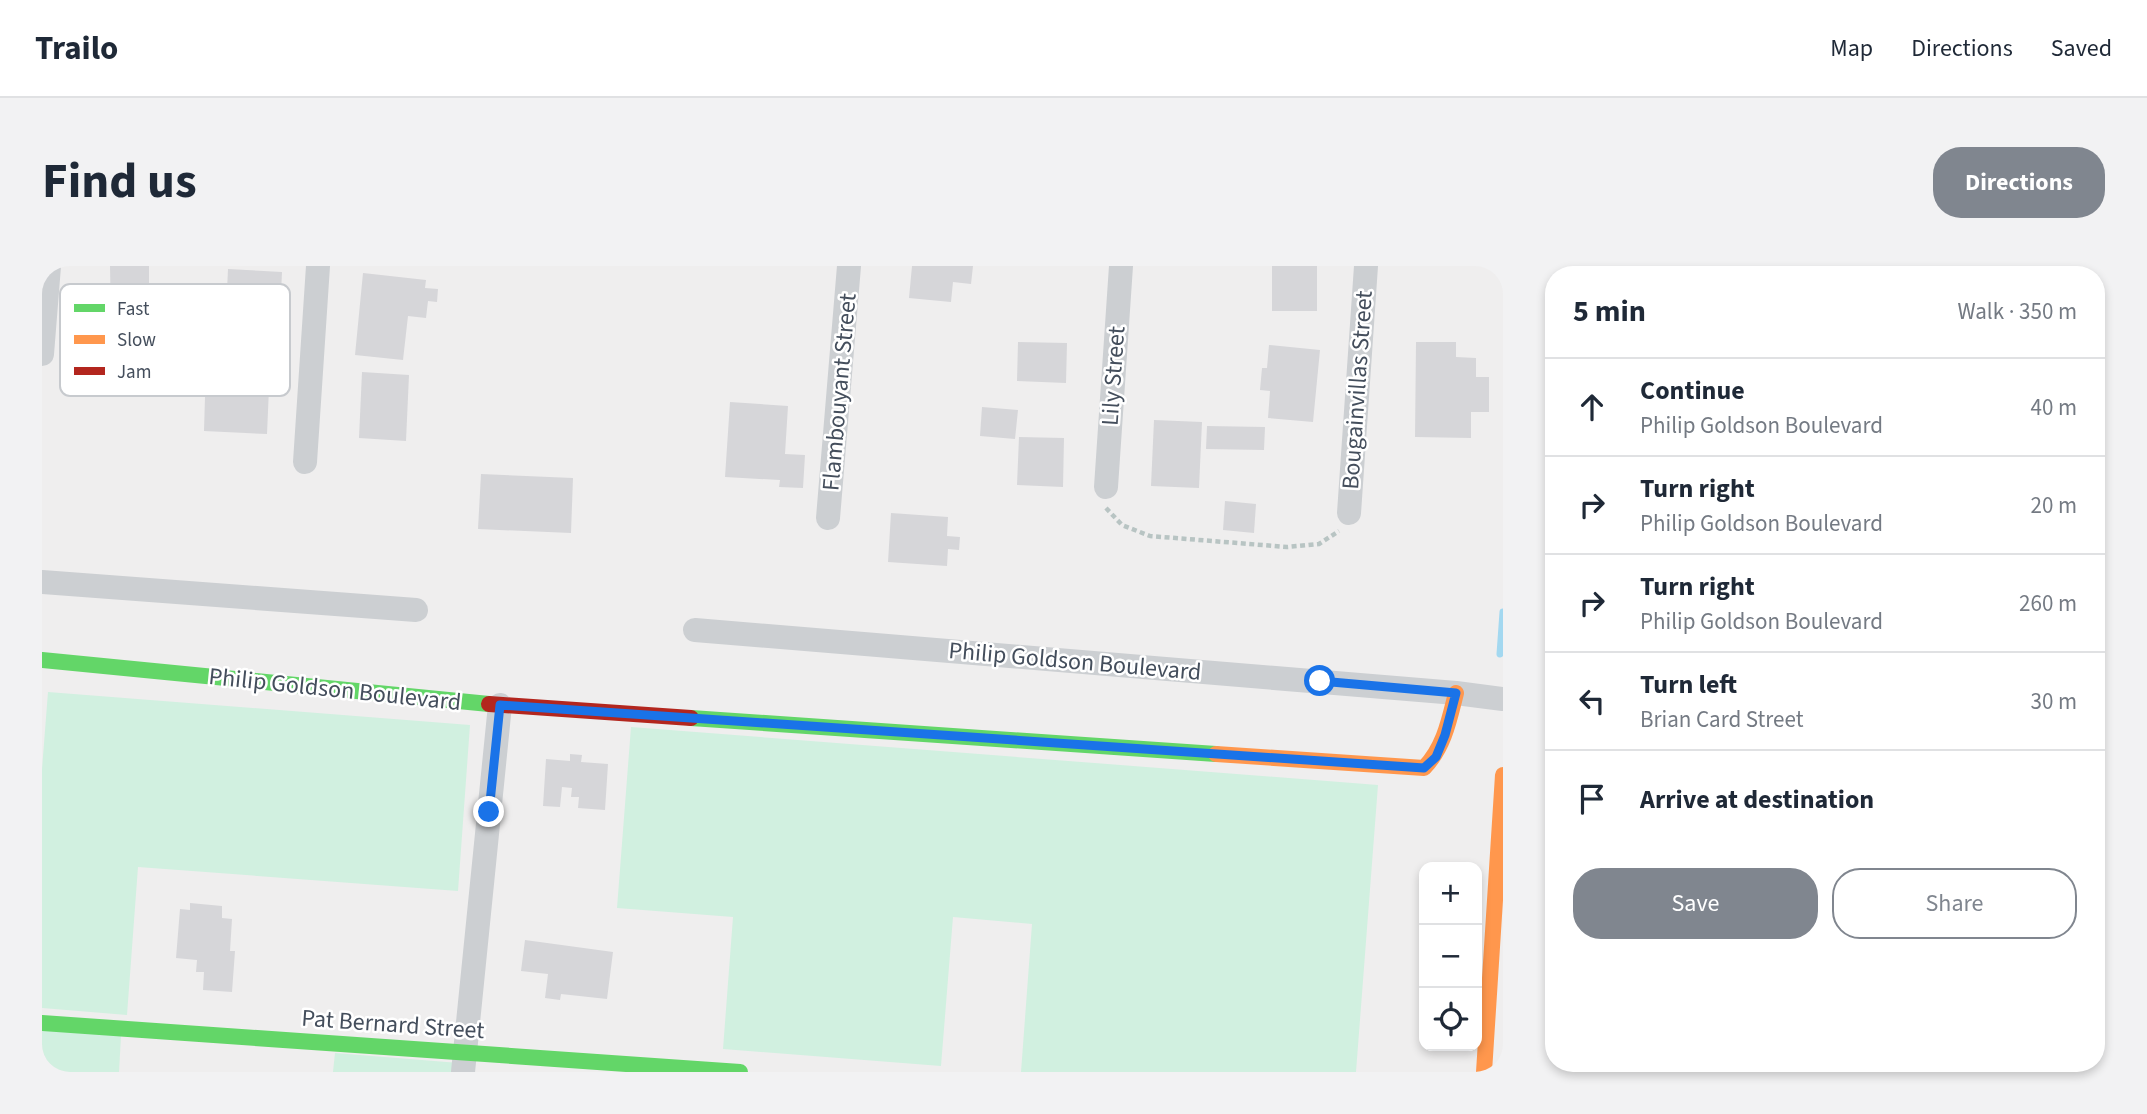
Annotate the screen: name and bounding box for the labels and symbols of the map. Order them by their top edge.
legend [60,284,290,396]
street label: Bougainvillas Street [1333,289,1382,491]
street label: Flambouyant Street [813,292,866,492]
text: Fast [117,296,150,323]
street label: Lily Street [1093,325,1134,427]
text: Slow [117,327,156,354]
text: Jam [117,359,151,386]
street label: Philip Goldson Boulevard [947,633,1203,690]
street label: Philip Goldson Boulevard [207,659,463,720]
route start [1304,665,1335,696]
route end [473,796,504,827]
street label: Pat Bernard Street [300,1001,486,1048]

